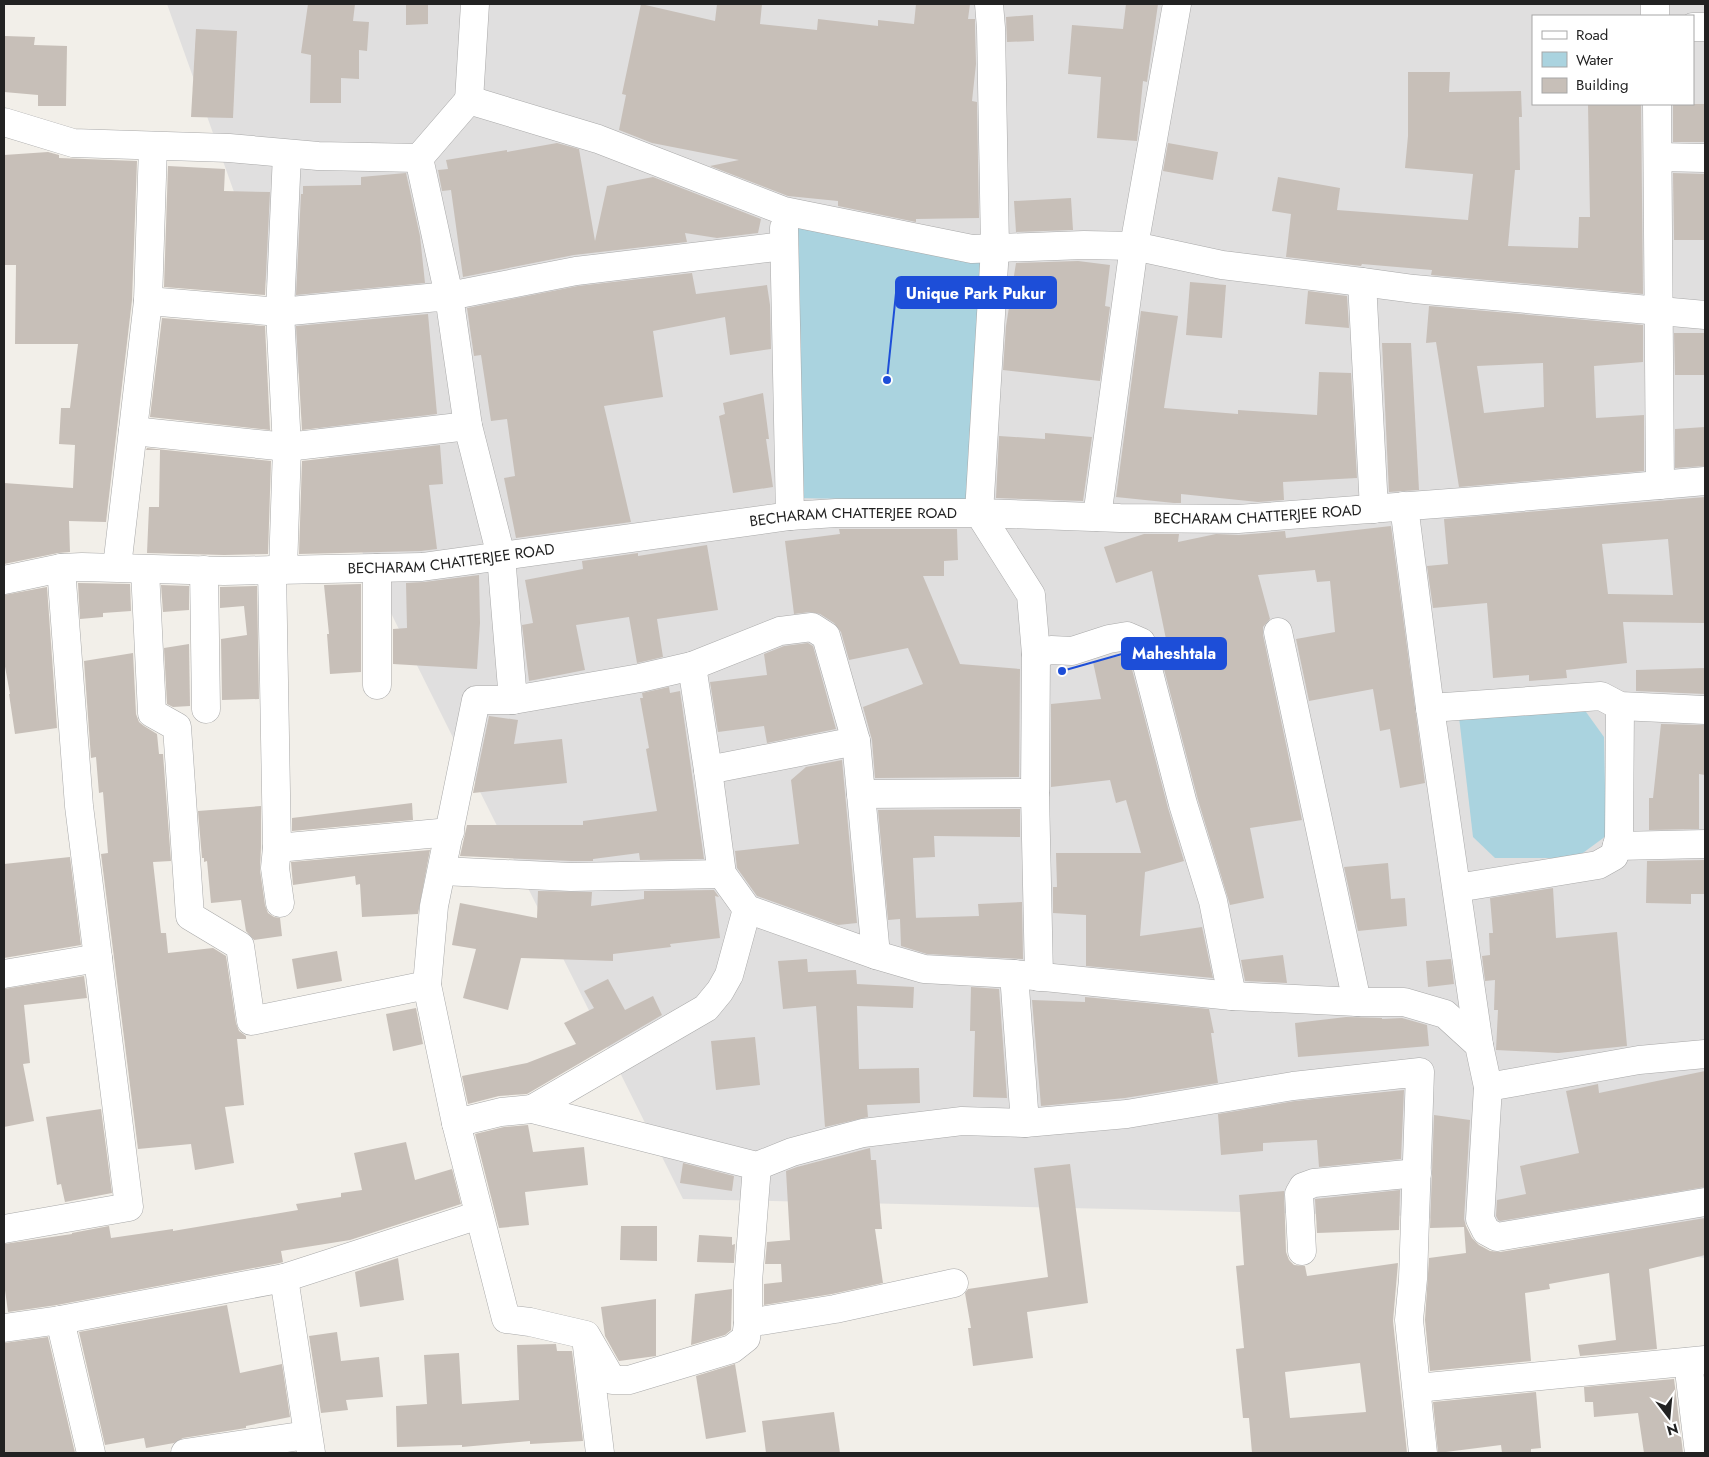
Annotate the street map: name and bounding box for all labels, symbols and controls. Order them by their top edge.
legend [1532,15,1694,105]
text: Road [1576,24,1608,46]
text: Water [1576,49,1614,71]
text: Building [1576,74,1628,96]
callout: Unique Park Pukur [896,277,1056,308]
text: Unique Park Pukur [906,282,1047,305]
street label: BECHARAM CHATTERJEE ROAD [1154,499,1362,530]
street label: BECHARAM CHATTERJEE ROAD [748,502,957,533]
street label: BECHARAM CHATTERJEE ROAD [347,538,556,580]
callout: Maheshtala [1122,638,1226,669]
text: Maheshtala [1132,642,1216,665]
north arrow [1644,1392,1694,1442]
text: N [1664,1418,1681,1441]

